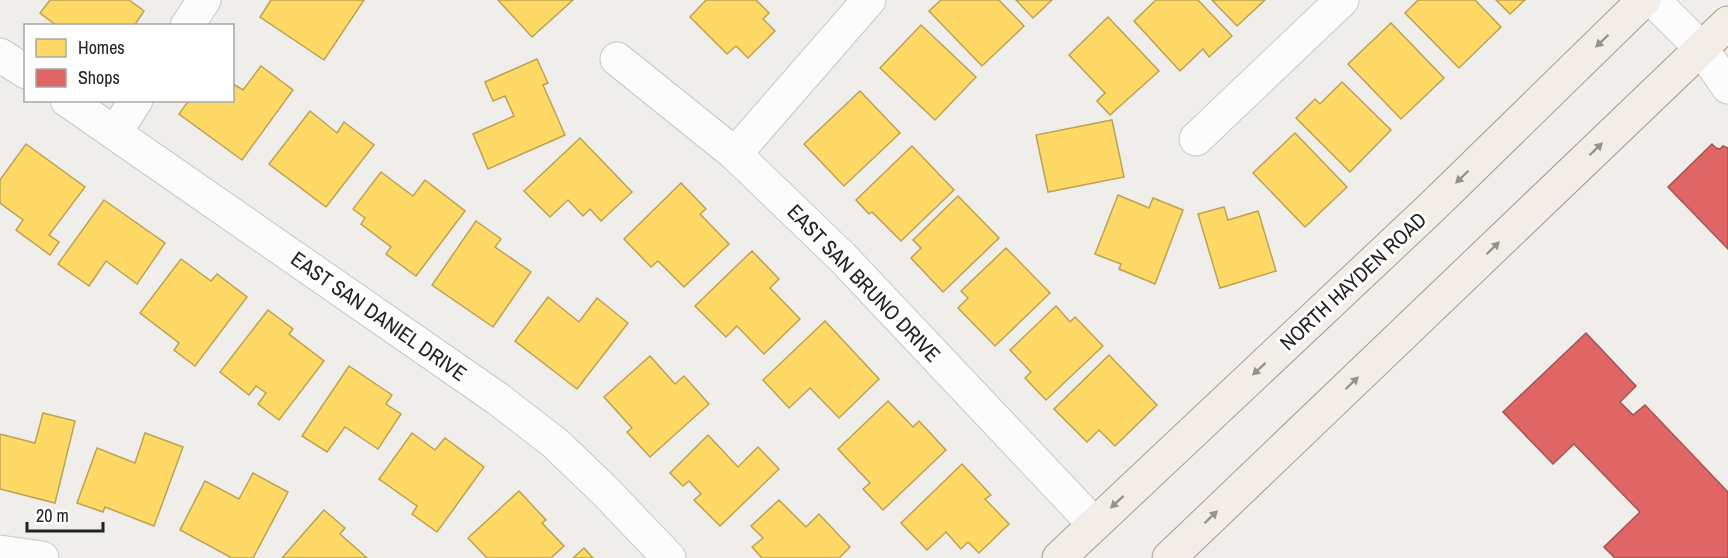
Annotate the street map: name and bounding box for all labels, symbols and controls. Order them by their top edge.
legend [24,24,234,102]
one-way arrow [1595,33,1609,47]
text: Homes [78,35,125,60]
text: Shops [78,65,120,90]
one-way arrow [1588,143,1602,157]
one-way arrow [1455,170,1470,184]
street label: EAST SAN BRUNO DRIVE [781,198,947,368]
street label: NORTH HAYDEN ROAD [1273,205,1433,357]
one-way arrow [1486,242,1500,256]
street label: EAST SAN DANIEL DRIVE [285,244,473,388]
one-way arrow [1253,361,1267,375]
one-way arrow [1345,376,1360,390]
scale bar [27,495,104,533]
one-way arrow [1110,495,1125,509]
text: 20 m [36,503,69,528]
one-way arrow [1204,511,1218,525]

